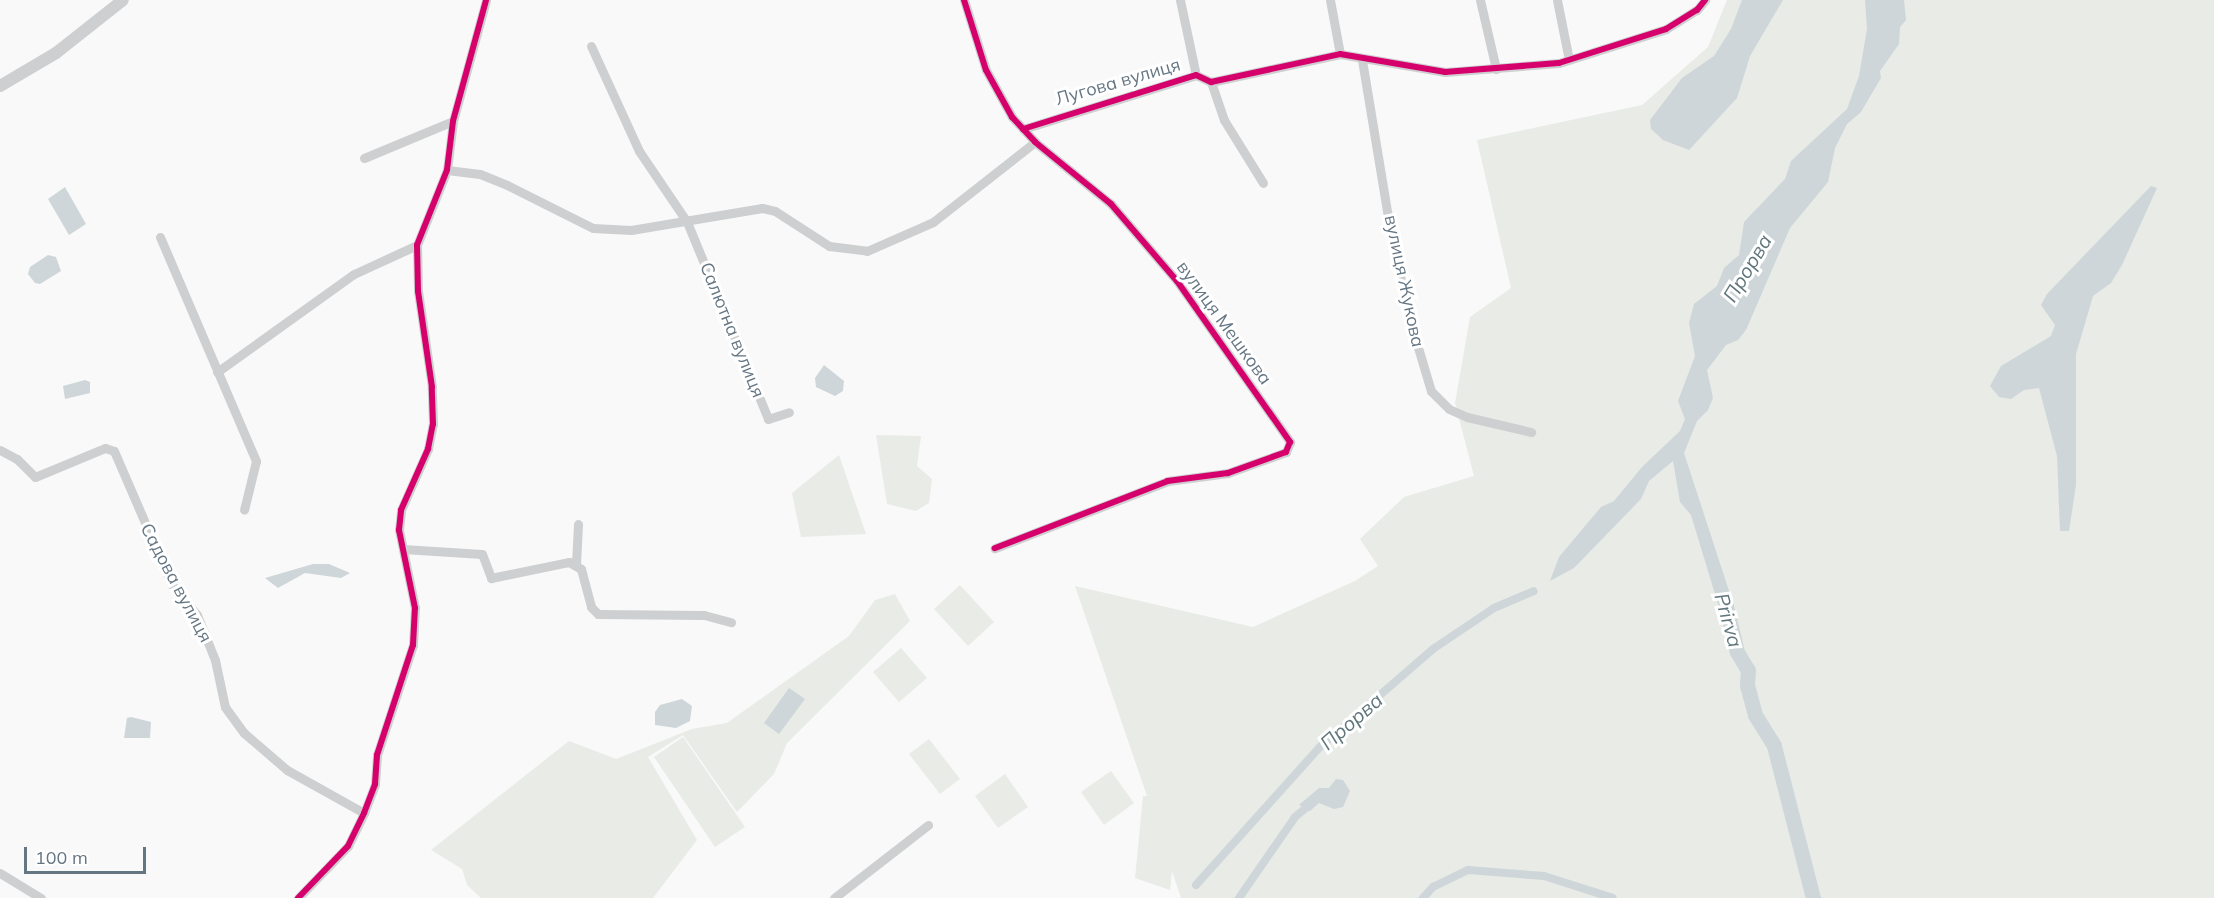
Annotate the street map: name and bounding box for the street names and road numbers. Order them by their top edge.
street label: Лугова вулиця [1053,54,1183,110]
street label: вулиця Жукова [1379,213,1429,349]
street label: вулиця Мешкова [1172,257,1276,389]
street label: Салютна вулиця [695,259,769,401]
street label: Садова вулиця [136,520,216,646]

